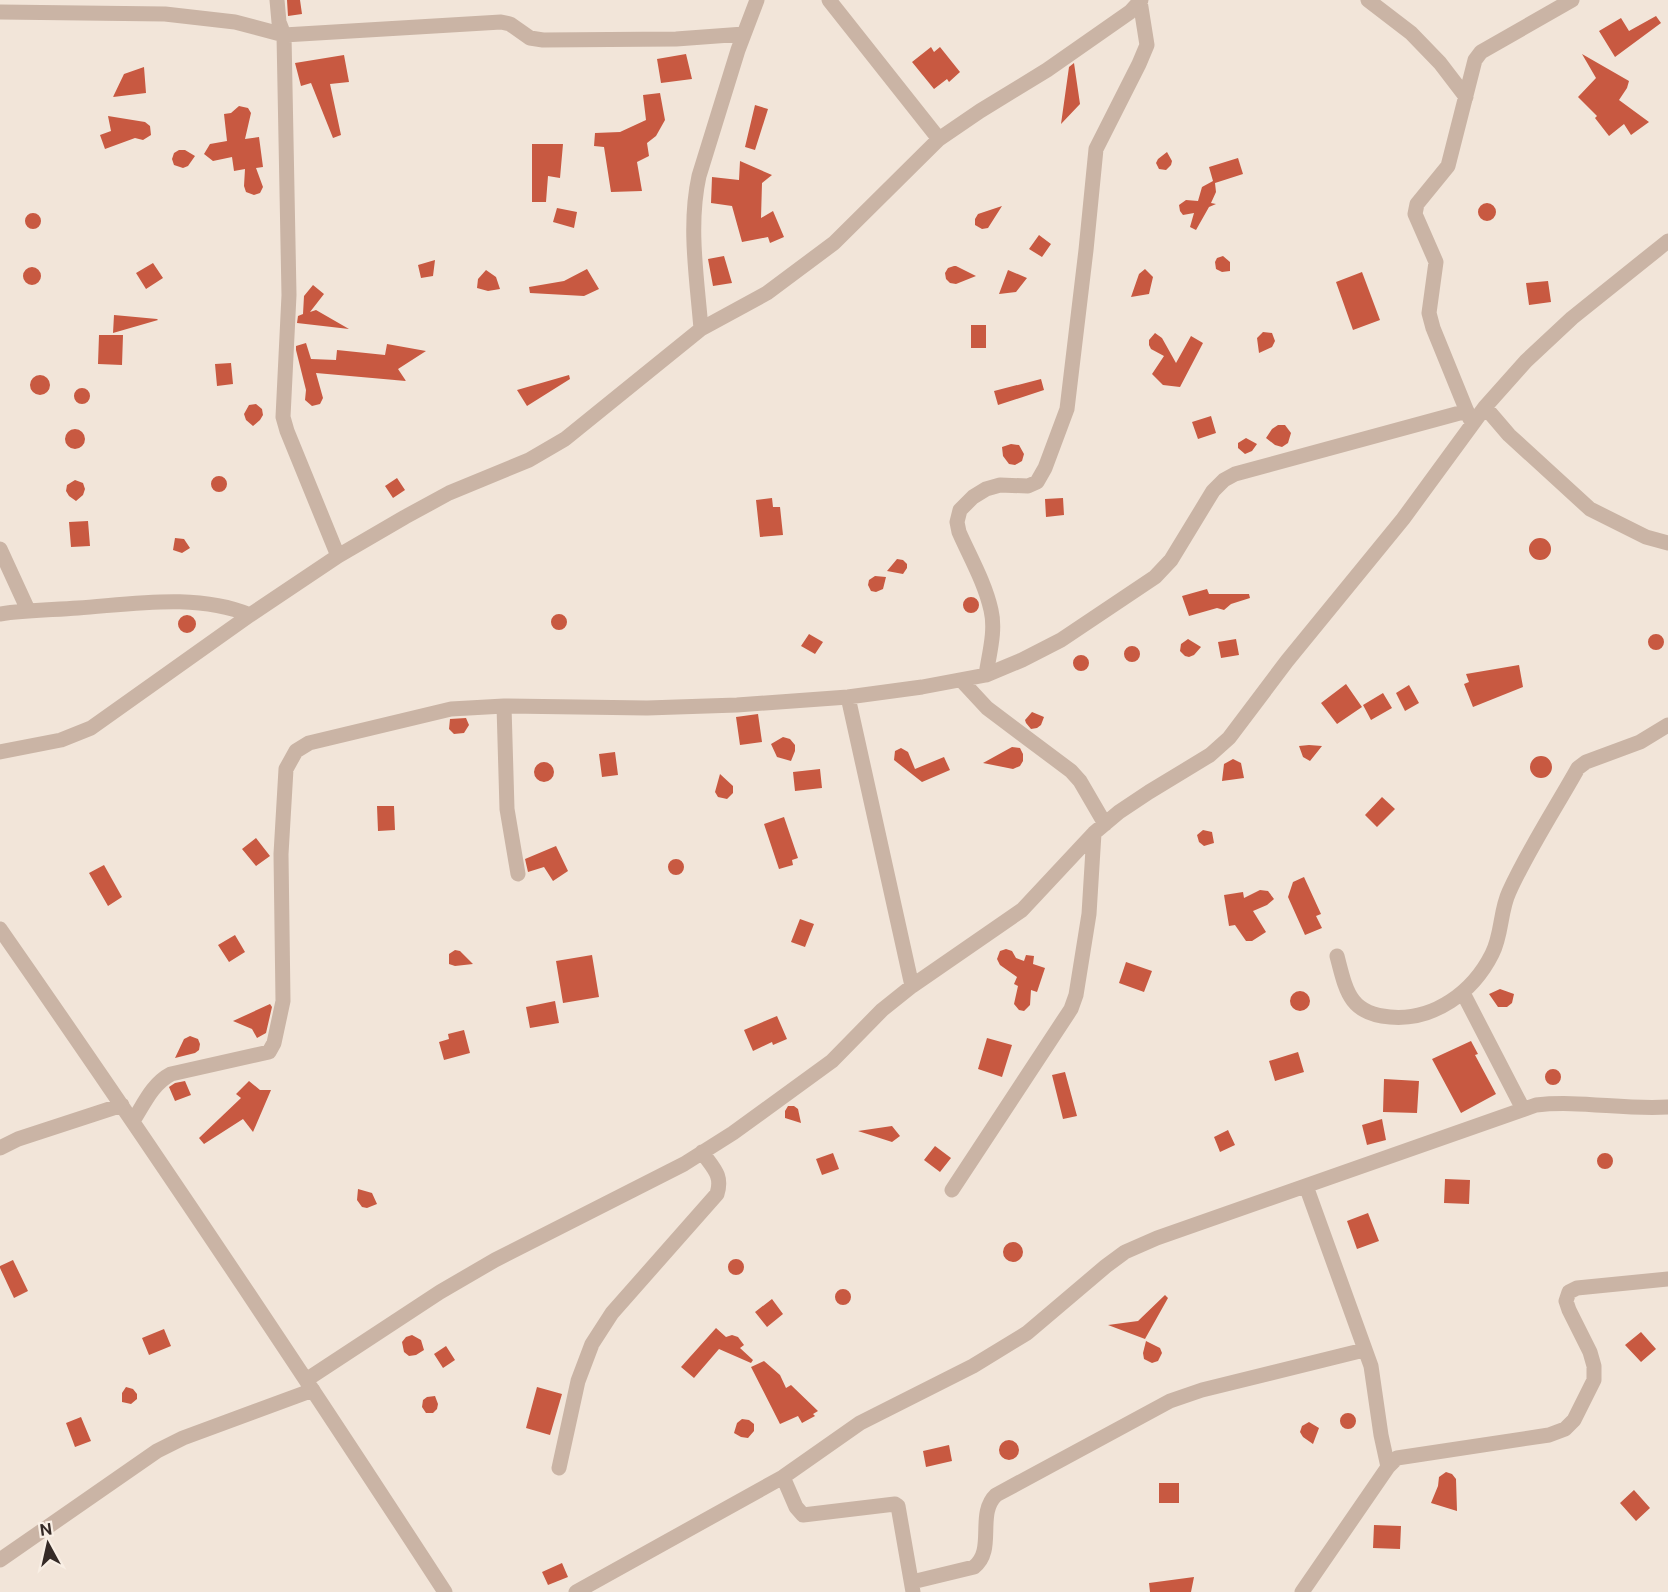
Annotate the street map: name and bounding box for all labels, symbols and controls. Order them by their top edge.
north arrow [18,1514,78,1574]
text: N [38,1519,54,1540]

